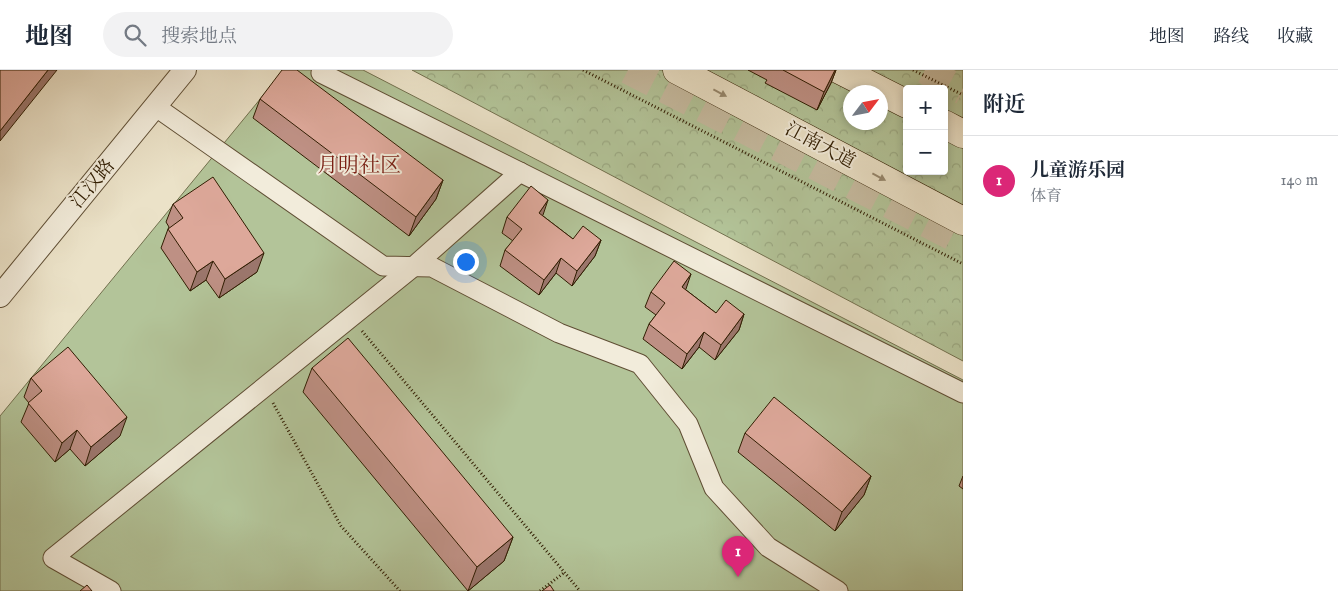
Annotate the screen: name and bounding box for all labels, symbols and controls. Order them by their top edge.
search box [103,12,453,57]
icon: search [121,21,149,49]
text: 地图 [25,22,73,53]
text: 搜索地点 [161,25,237,49]
text: 地图 [1149,26,1185,49]
text: 路线 [1213,26,1249,49]
text: 收藏 [1277,26,1313,49]
north arrow [843,85,888,130]
map controls [903,85,948,175]
button: + [903,85,948,130]
one-way arrow [713,89,727,97]
text: 附近 [983,92,1025,119]
street label: 江南大道 [781,118,859,174]
button: − [903,130,948,175]
district label: 月明社区 [317,153,401,180]
street label: 江汉路 [65,154,121,214]
text: 儿童游乐园 [1030,159,1125,183]
text: 1 [996,171,1002,191]
text: 140 m [1280,171,1318,191]
one-way arrow [872,173,886,182]
text: 体育 [1030,187,1062,207]
your location [453,249,479,275]
pin: 1 [722,536,754,577]

